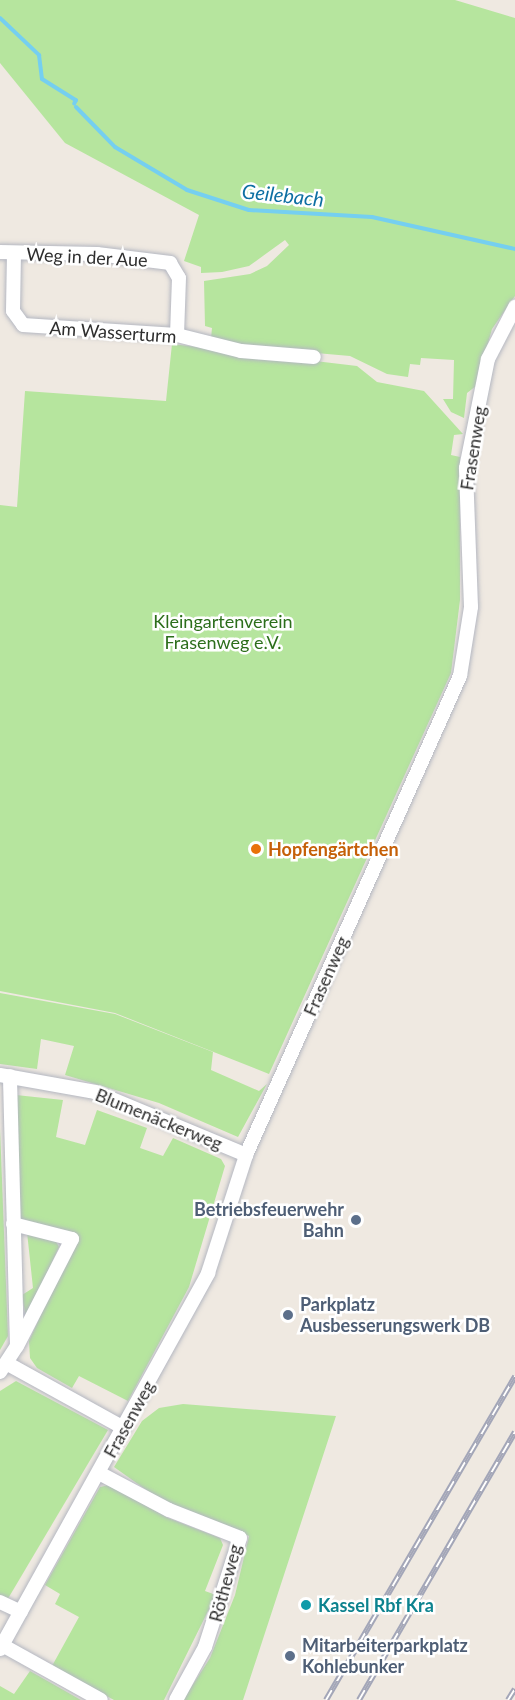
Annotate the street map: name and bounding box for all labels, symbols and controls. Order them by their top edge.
water label: Geilebach [241,179,325,211]
street label: Weg in der Aue [25,243,149,271]
street label: Am Wasserturm [49,317,177,347]
street label: Frasenweg [456,404,490,492]
park label: Kleingartenverein Frasenweg e.V. [153,611,293,654]
place label: Hopfengärtchen [268,838,399,860]
marker: Hopfengärtchen [249,842,263,856]
street label: Frasenweg [299,933,353,1019]
street label: Blumenäckerweg [92,1084,226,1154]
place label: Betriebsfeuerwehr Bahn [194,1199,344,1242]
marker: Betriebsfeuerwehr Bahn [349,1213,363,1227]
place label: Parkplatz Ausbesserungswerk DB [300,1294,490,1336]
marker: Parkplatz Ausbesserungswerk DB [281,1308,295,1322]
street label: Frasenweg [99,1377,159,1461]
street label: Rötheweg [204,1542,246,1624]
place label: Kassel Rbf Kra [318,1594,434,1616]
marker: Kassel Rbf Kra [299,1598,313,1612]
place label: Mitarbeiterparkplatz Kohlebunker [302,1635,468,1678]
marker: Mitarbeiterparkplatz Kohlebunker [283,1649,297,1663]

